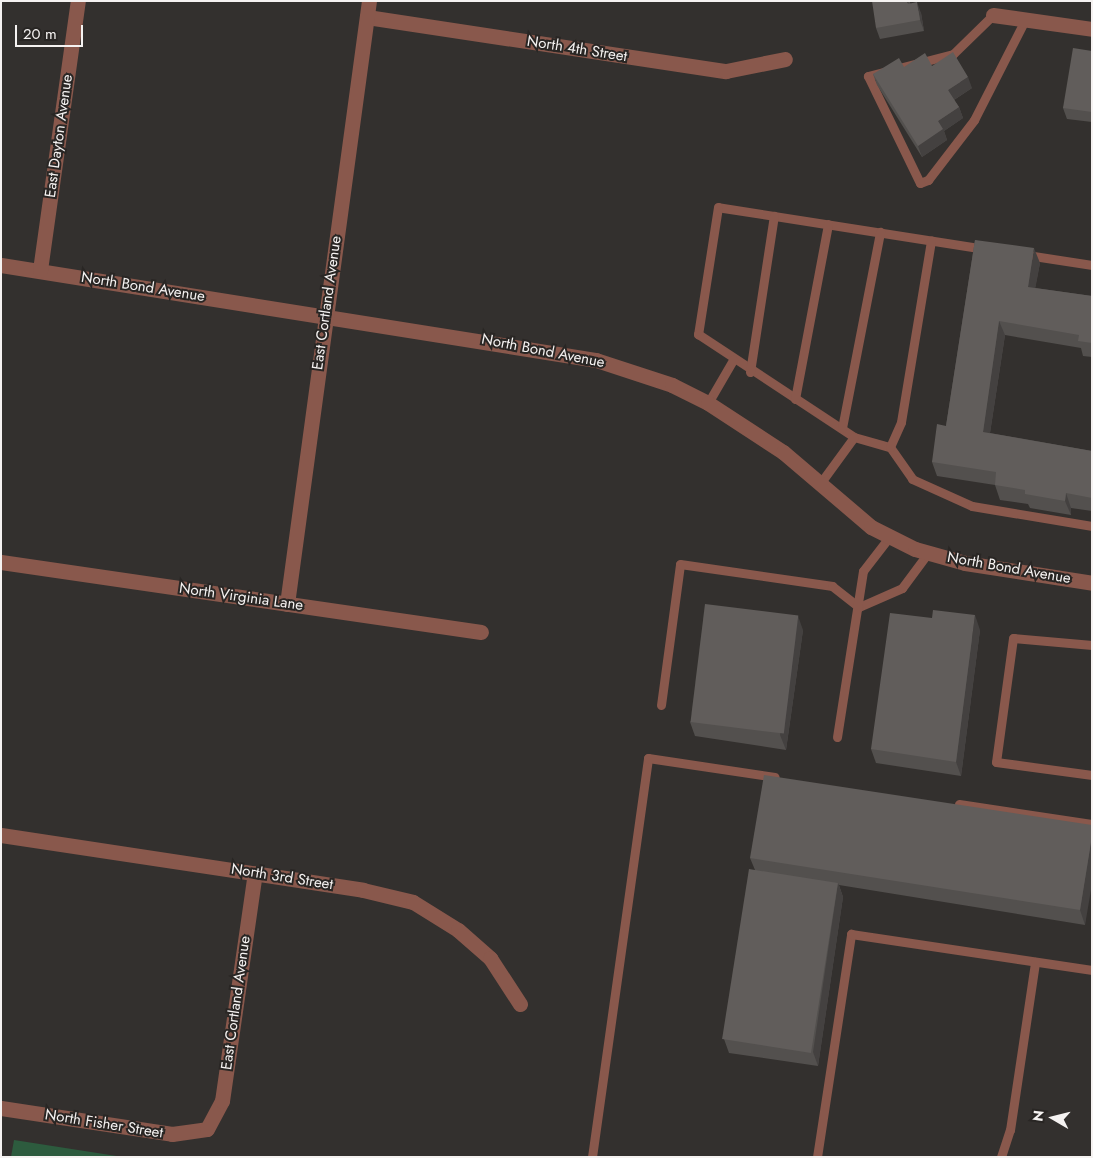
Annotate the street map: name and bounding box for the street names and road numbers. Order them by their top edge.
street label: North 4th Street [525,32,629,66]
street label: East Dayton Avenue [41,73,77,199]
street label: East Cortland Avenue [309,235,345,371]
street label: North Bond Avenue [80,268,206,306]
street label: North Bond Avenue [480,330,606,372]
street label: North Bond Avenue [946,548,1072,588]
street label: North Virginia Lane [178,579,304,615]
street label: North 3rd Street [230,860,334,894]
street label: East Cortland Avenue [218,935,254,1071]
street label: North Fisher Street [44,1106,164,1142]

